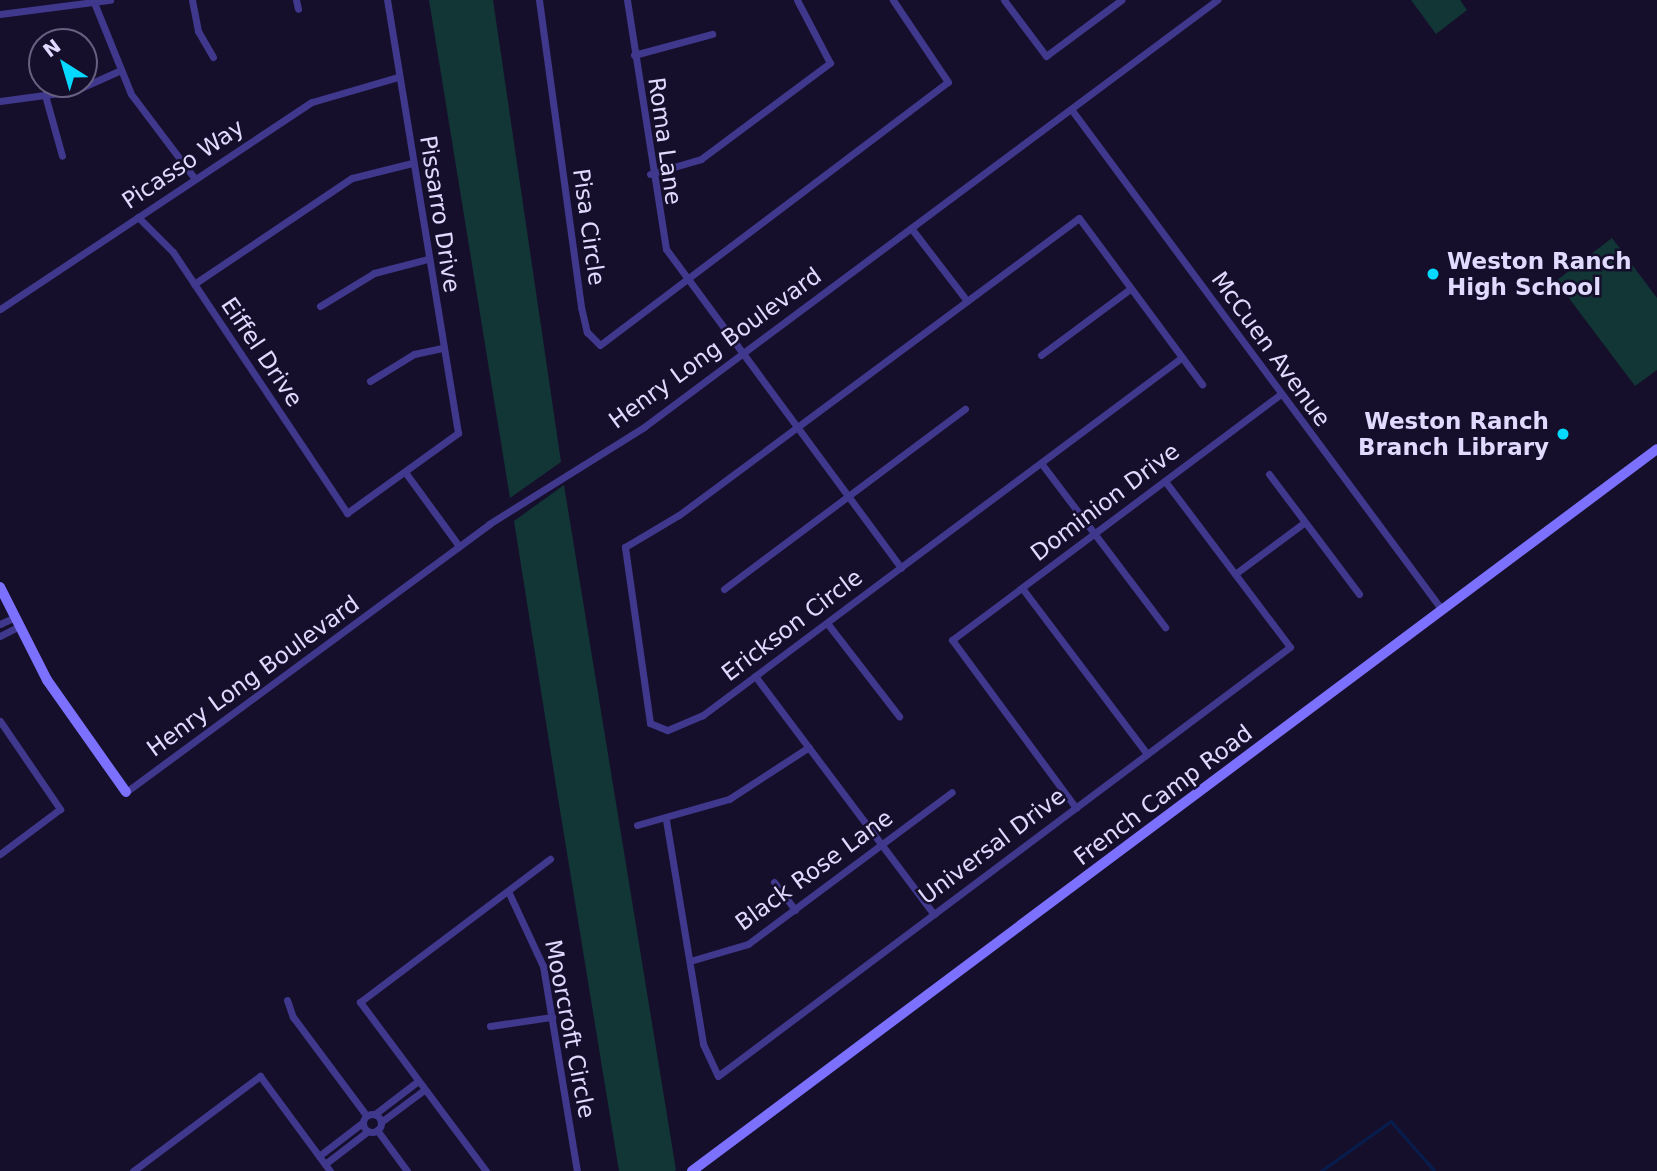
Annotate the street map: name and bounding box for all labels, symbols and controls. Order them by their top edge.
north arrow [28,28,98,98]
text: N [39,34,65,61]
street label: Roma Lane [642,75,688,207]
street label: Picasso Way [117,113,249,215]
street label: Pissarro Drive [414,134,466,294]
street label: Pisa Circle [567,167,611,287]
place label: Weston Ranch High School [1447,247,1632,301]
street label: Henry Long Boulevard [603,262,827,434]
street label: McCuen Avenue [1206,266,1336,432]
marker: Weston Ranch High School [1425,266,1441,282]
street label: Eiffel Drive [215,292,309,412]
place label: Weston Ranch Branch Library [1358,407,1549,461]
marker: Weston Ranch Branch Library [1555,426,1571,442]
street label: Dominion Drive [1025,437,1185,567]
street label: Erickson Circle [716,563,868,687]
street label: Henry Long Boulevard [141,590,365,762]
street label: French Camp Road [1068,719,1258,871]
street label: Universal Drive [913,782,1071,910]
street label: Black Rose Lane [730,804,898,936]
street label: Moorcroft Circle [539,937,601,1121]

